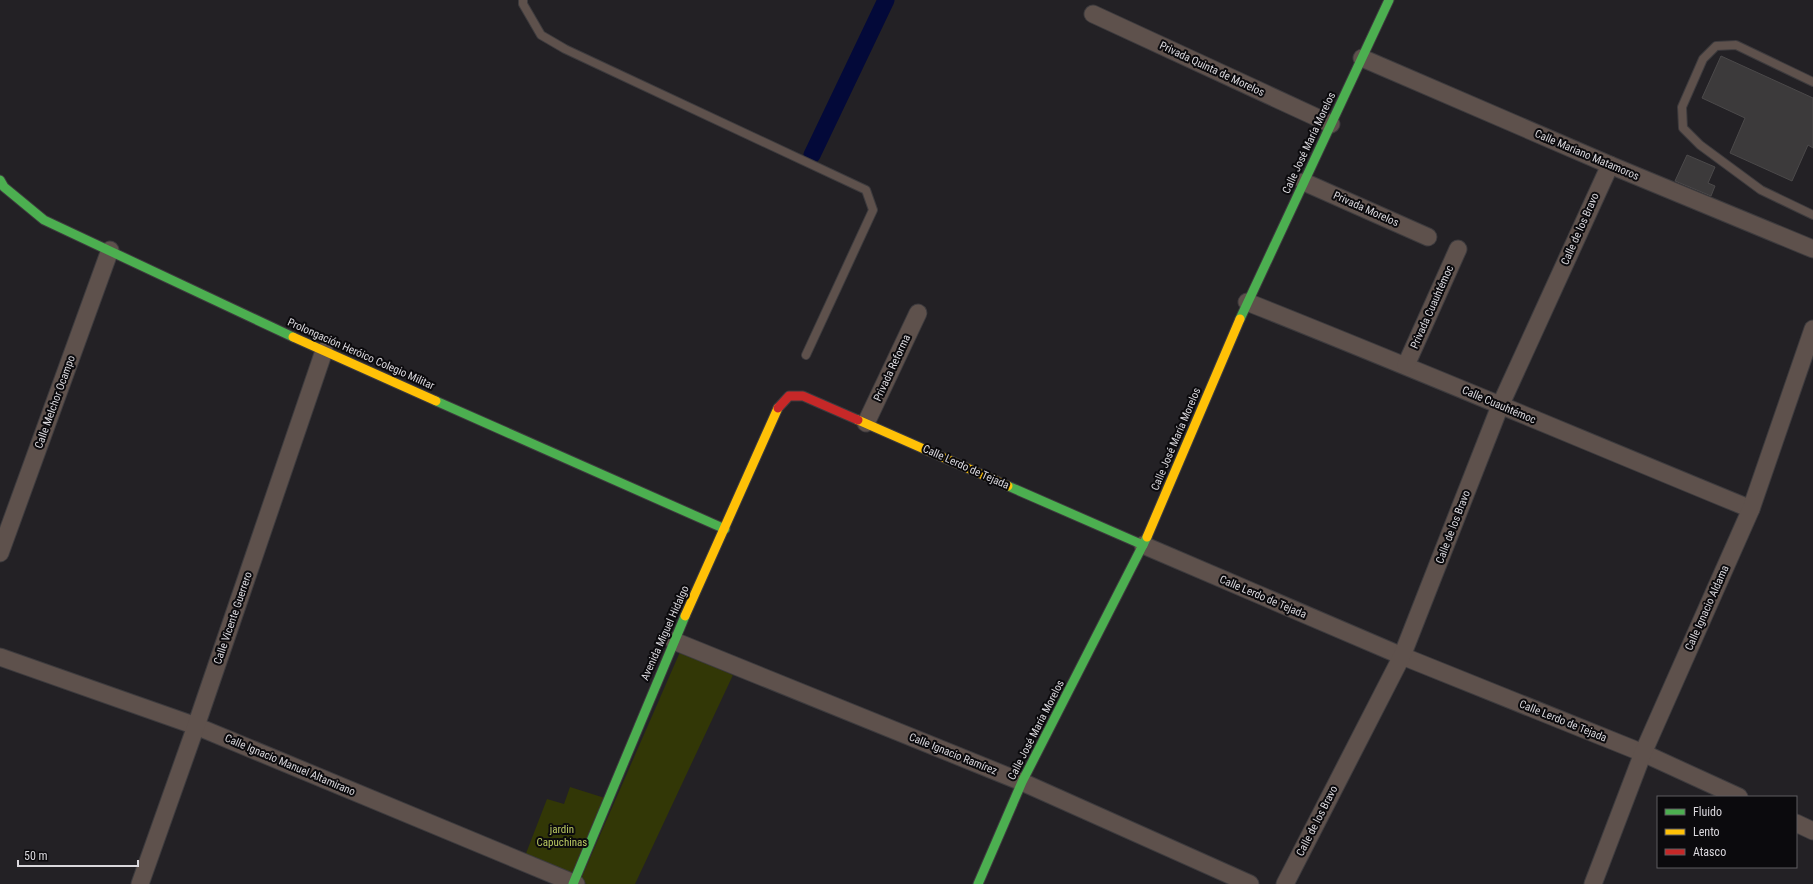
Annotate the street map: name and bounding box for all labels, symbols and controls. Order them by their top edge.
street label: Privada Quinta de Morelos [1157,39,1267,99]
street label: Calle José María Morelos [1280,90,1338,196]
street label: Calle Mariano Matamoros [1533,127,1641,183]
street label: Privada Morelos [1331,189,1401,229]
street label: Calle de los Bravo [1558,191,1602,267]
street label: Privada Cuauhtémoc [1408,263,1456,351]
street label: Prolongación Heróico Colegio Militar [286,316,437,393]
street label: Privada Reforma [871,333,913,403]
street label: Calle Melchor Ocampo [32,353,78,450]
street label: Calle Cuauhtémoc [1460,384,1538,426]
street label: Calle José María Morelos [1148,386,1204,492]
street label: Calle Lerdo de Tejada [921,442,1011,492]
street label: Calle de los Bravo [1433,488,1473,565]
street label: Calle Ignacio Aldama [1682,563,1732,653]
street label: Calle Vicente Guerrero [211,570,255,666]
street label: Calle Lerdo de Tejada [1218,573,1308,621]
street label: Avenida Miguel Hidalgo [638,583,692,682]
street label: Calle José María Morelos [1005,678,1067,782]
street label: Calle Lerdo de Tejada [1517,698,1609,744]
street label: Calle Ignacio Ramírez [907,730,999,778]
street label: Calle Ignacio Manuel Altamirano [223,732,358,799]
street label: Calle de los Bravo [1294,783,1341,858]
legend [1657,796,1797,868]
text: Fluido [1693,805,1722,819]
park label: jardin Capuchinas [537,823,587,849]
text: Lento [1693,825,1720,839]
scale bar [18,842,138,868]
text: Atasco [1693,845,1726,859]
text: 50 m [24,849,48,863]

